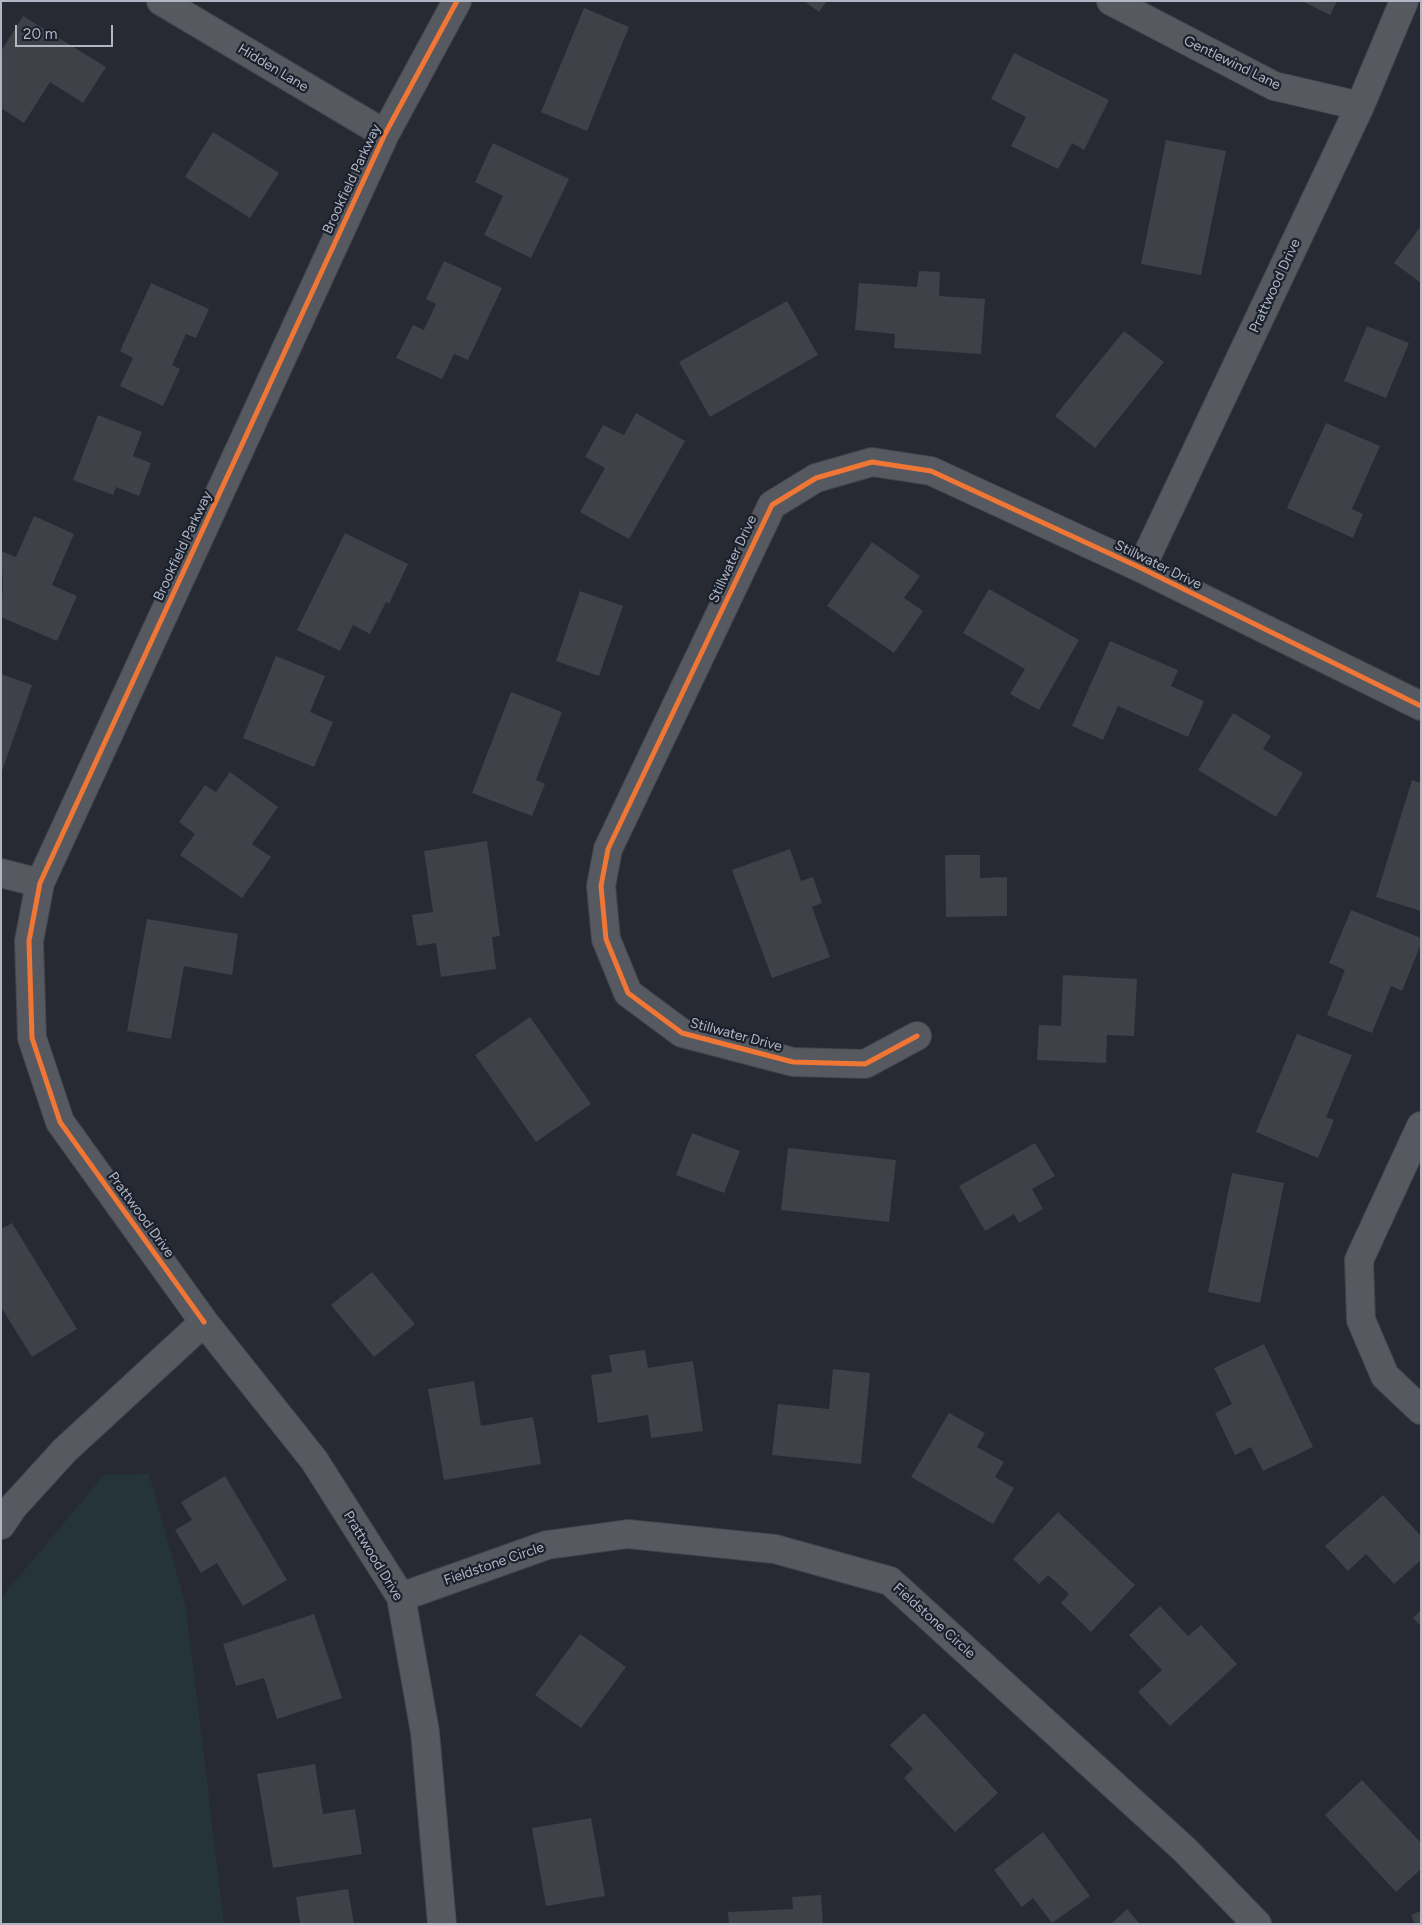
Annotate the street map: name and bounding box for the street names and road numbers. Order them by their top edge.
street label: Gentlewind Lane [1181,32,1283,94]
street label: Hidden Lane [235,40,311,96]
street label: Brookfield Parkway [319,122,385,236]
street label: Prattwood Drive [1246,236,1304,336]
street label: Brookfield Parkway [150,489,216,603]
street label: Stillwater Drive [705,513,761,605]
street label: Stillwater Drive [1112,537,1204,593]
street label: Stillwater Drive [688,1015,784,1055]
street label: Prattwood Drive [104,1169,178,1261]
street label: Prattwood Drive [340,1508,406,1604]
street label: Fieldstone Circle [442,1539,546,1589]
street label: Fieldstone Circle [889,1580,979,1662]

